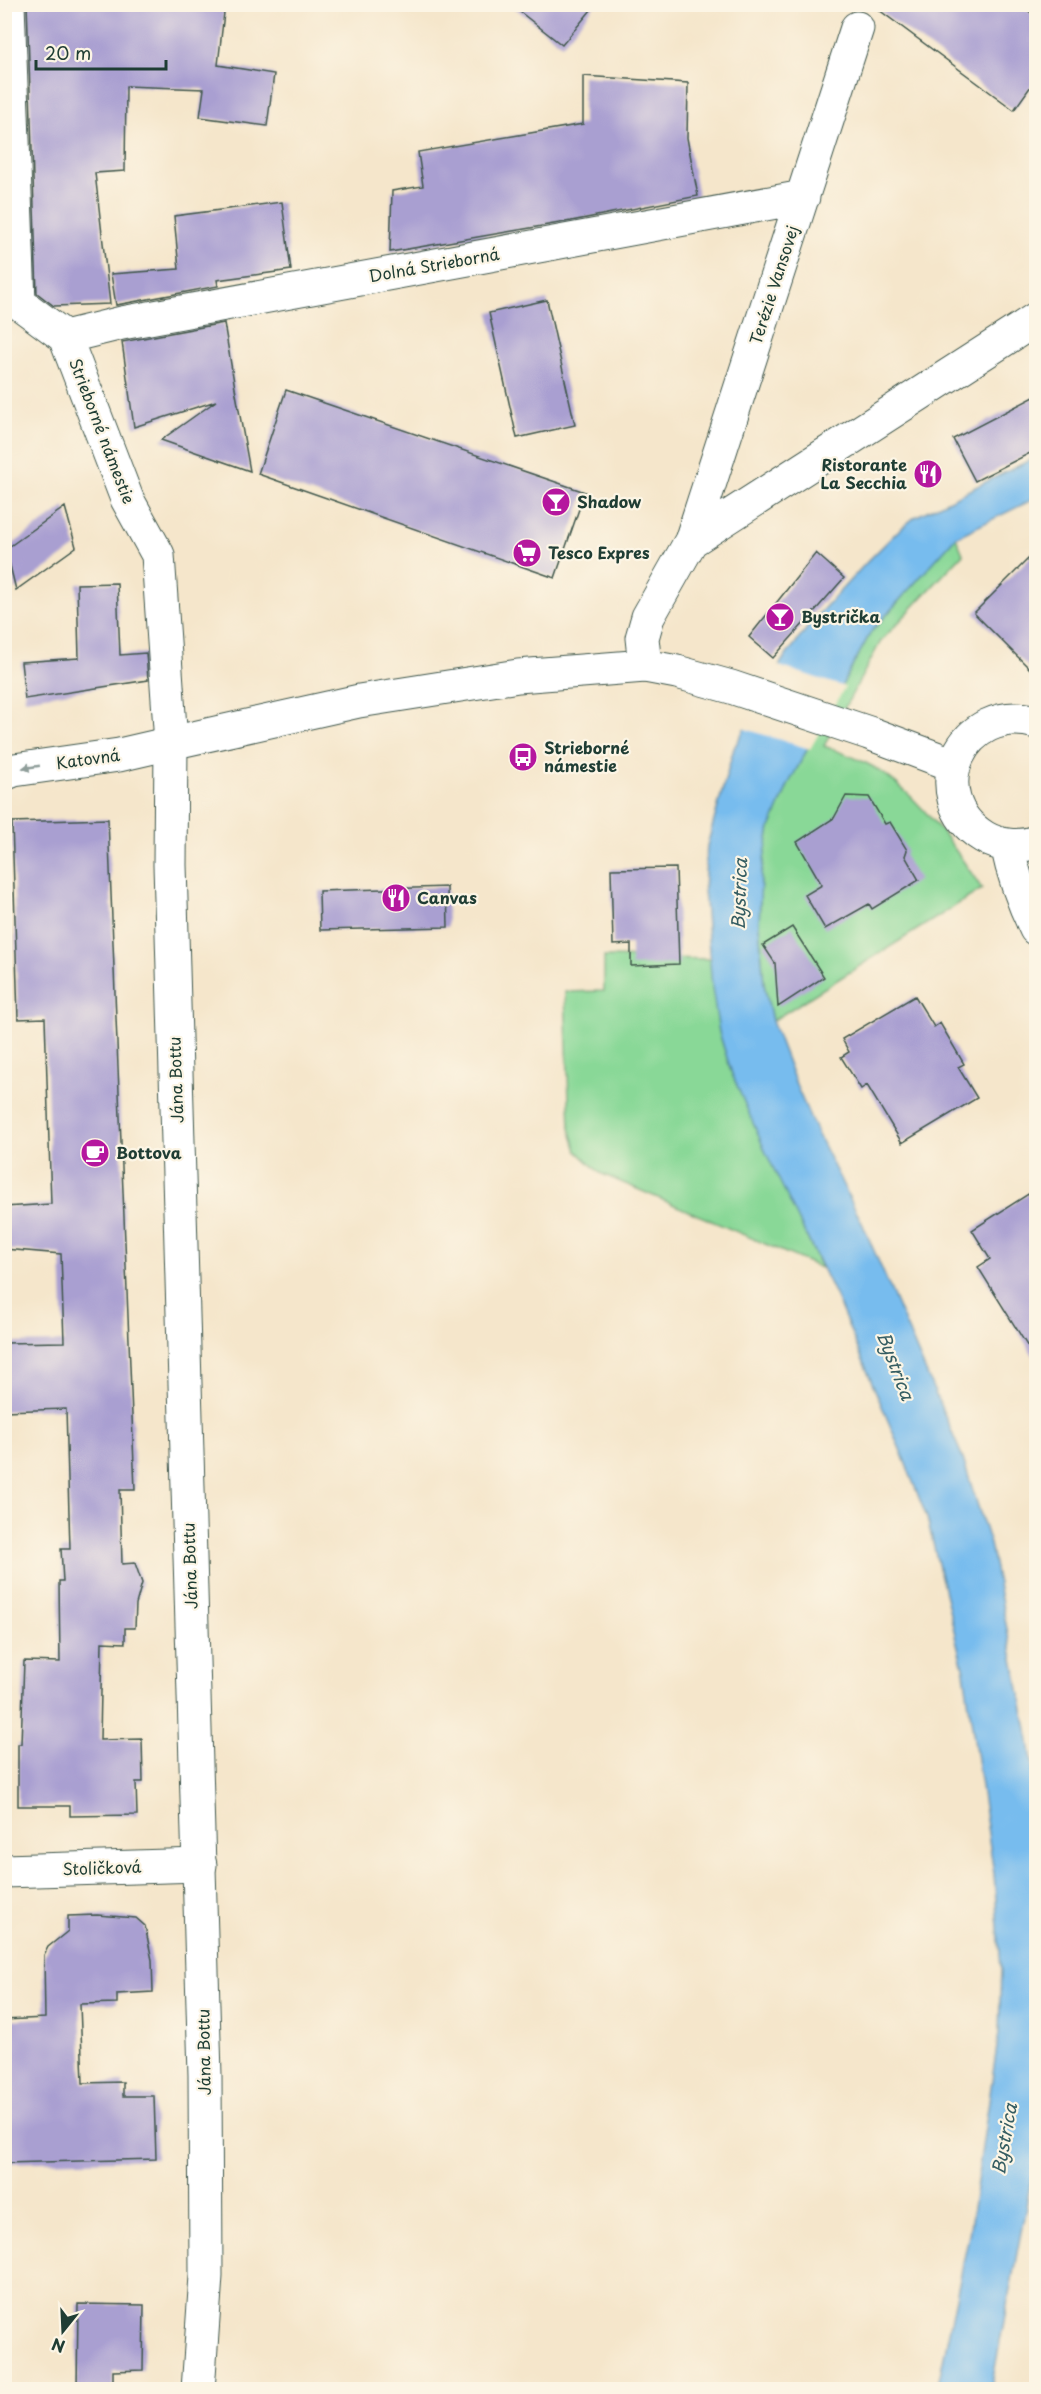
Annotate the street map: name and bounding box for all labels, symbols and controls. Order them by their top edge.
scale bar [36,33,166,71]
text: 20 m [45,39,91,66]
street label: Terézie Vansovej [742,222,804,347]
street label: Dolná Strieborná [367,241,501,287]
street label: Strieborné námestie [64,354,142,507]
place label: Ristorante La Secchia [820,452,907,494]
restaurant icon: Ristorante La Secchia [912,458,944,490]
bar icon: Shadow [540,486,572,518]
place label: Shadow [577,489,642,513]
supermarket icon: Tesco Expres [511,537,543,569]
place label: Tesco Expres [548,540,650,564]
bar icon: Bystrička [764,601,796,633]
place label: Bystrička [801,604,880,628]
place label: Strieborné námestie [544,735,629,777]
bus stop icon: Strieborné námestie [507,741,539,773]
street label: Katovná [54,742,121,774]
one-way arrow [21,763,40,772]
water label: Bystrica [724,857,753,930]
restaurant icon: Canvas [380,882,412,914]
place label: Canvas [417,885,477,909]
street label: Jána Bottu [161,1036,189,1124]
cafe icon: Bottova [79,1137,111,1169]
place label: Bottova [116,1140,182,1164]
water label: Bystrica [871,1327,922,1404]
street label: Jána Bottu [175,1522,203,1610]
street label: Stoličková [62,1854,142,1880]
street label: Jána Bottu [190,2009,216,2096]
water label: Bystrica [984,2100,1023,2176]
north arrow [33,2301,93,2361]
text: N [48,2333,68,2360]

